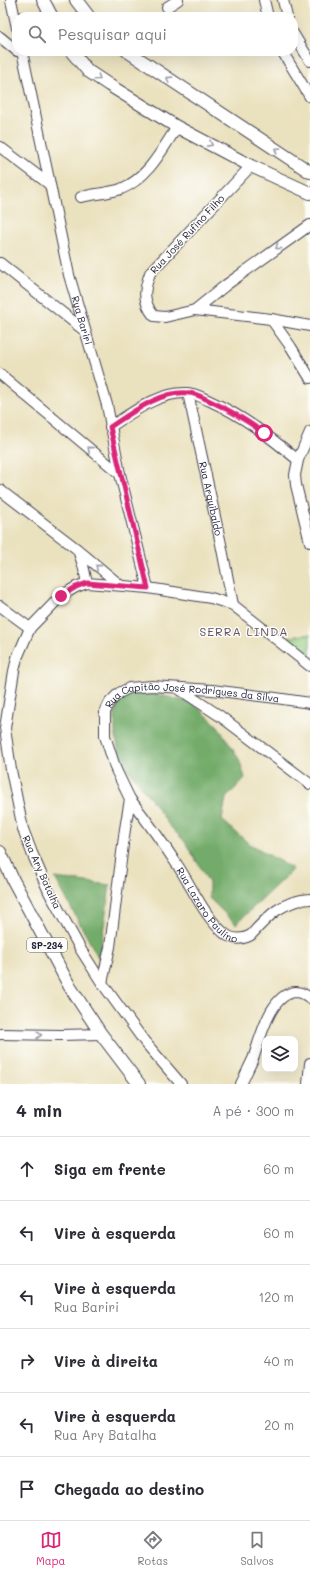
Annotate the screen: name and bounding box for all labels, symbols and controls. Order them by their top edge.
search box [12,12,298,56]
icon: search [26,23,48,45]
text: Pesquisar aqui [58,24,167,44]
one-way arrow [94,73,101,80]
one-way arrow [166,76,173,84]
one-way arrow [206,139,213,147]
one-way arrow [275,148,282,155]
street label: Rua José Rufino Filho [147,191,227,277]
one-way arrow [276,242,283,249]
street label: Rua Bariri [68,294,96,346]
route start [255,424,273,442]
one-way arrow [88,447,95,454]
street label: Rua Arquibaldo [196,460,226,537]
one-way arrow [96,564,103,571]
route end [52,587,70,605]
district label: SERRA LINDA [199,623,289,639]
street label: Rua Capitão José Rodrigues da Silva [101,679,280,710]
street label: Rua Ary Batalha [20,833,64,911]
street label: Rua Lazaro Paulino [173,864,239,946]
road number: SP-234 [27,938,67,952]
one-way arrow [36,1031,42,1039]
map controls [262,1036,298,1072]
button: layers [262,1036,298,1072]
text: 4 min [16,1099,62,1121]
text: A pé · 300 m [213,1102,294,1119]
icon: ahead [16,1158,38,1180]
text: Siga em frente [54,1159,166,1179]
text: 60 m [264,1160,294,1177]
icon: left [16,1222,38,1244]
text: Vire à esquerda [54,1223,176,1243]
text: 60 m [264,1224,294,1241]
text: Vire à esquerda [54,1278,176,1298]
icon: left [16,1286,38,1308]
text: 120 m [258,1288,294,1305]
text: Rua Bariri [54,1298,119,1315]
icon: right [16,1350,38,1372]
text: Vire à direita [54,1351,158,1371]
text: 40 m [264,1352,294,1369]
text: Vire à esquerda [54,1406,176,1426]
icon: left [16,1414,38,1436]
text: 20 m [264,1416,294,1433]
text: Rua Ary Batalha [54,1426,157,1443]
icon: arrive [16,1478,38,1500]
text: Chegada ao destino [54,1479,204,1499]
tab: Mapa [36,1529,65,1568]
tab: Rotas [138,1529,168,1568]
tab: Salvos [240,1529,274,1568]

